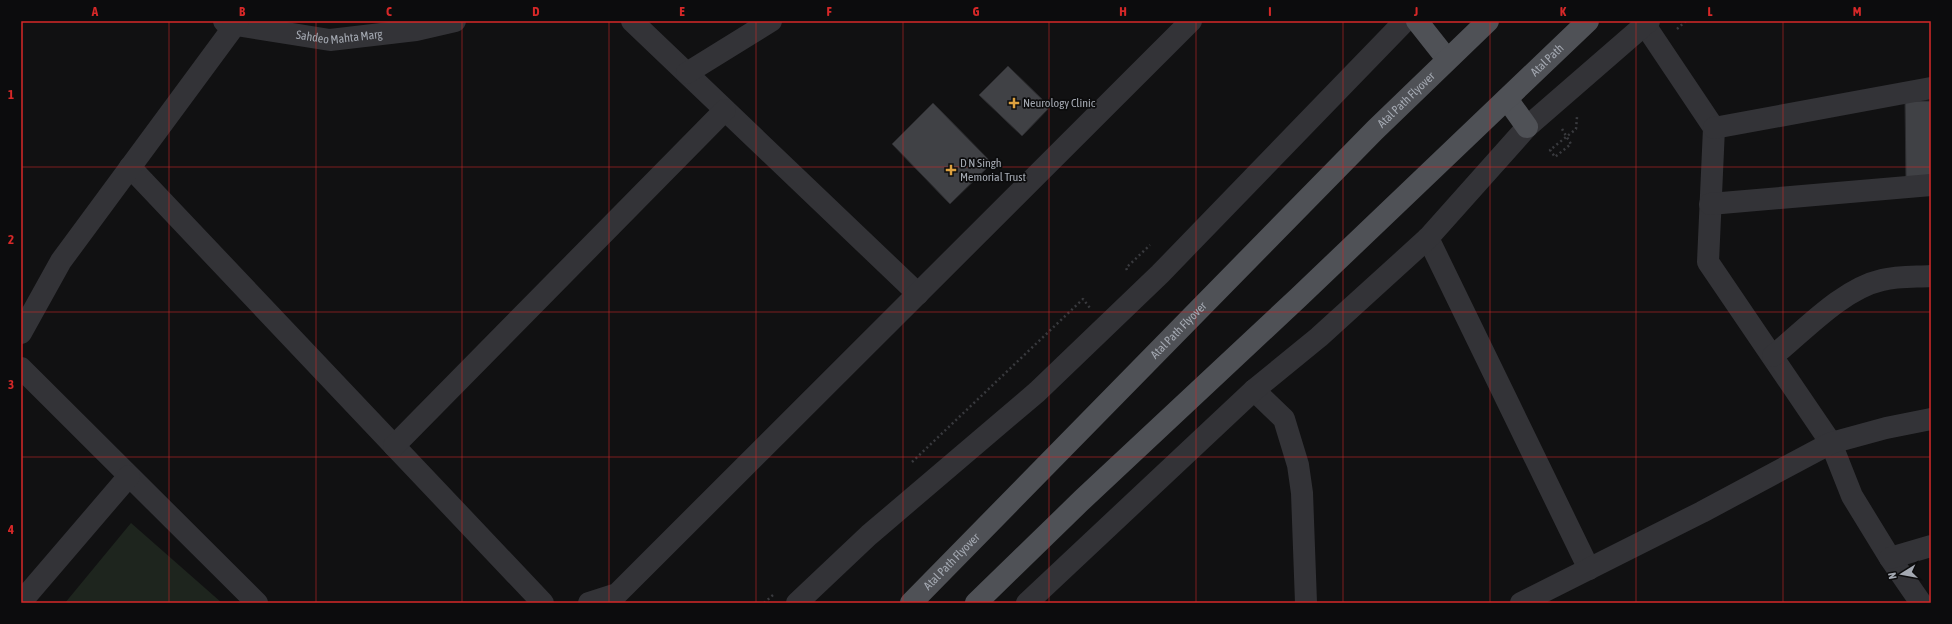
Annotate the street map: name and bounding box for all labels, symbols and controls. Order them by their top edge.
text: A [91,4,99,19]
text: B [239,4,246,19]
text: C [386,4,392,19]
text: D [532,4,540,19]
text: E [679,4,685,19]
text: F [826,4,832,19]
text: G [973,4,980,19]
text: H [1119,4,1127,19]
text: I [1268,4,1272,19]
text: J [1413,4,1418,19]
text: K [1560,4,1567,19]
text: L [1707,4,1713,19]
text: M [1853,4,1862,19]
street label: Sahdeo Mahta Marg [295,27,384,47]
street label: Atal Path [1528,41,1567,79]
street label: Atal Path Flyover [1375,69,1438,131]
text: 1 [8,87,14,102]
place label: Neurology Clinic [1023,96,1096,110]
marker: Neurology Clinic [1008,97,1020,109]
place label: D N Singh Memorial Trust [960,156,1027,184]
marker: D N Singh Memorial Trust [945,164,957,176]
text: 2 [8,232,14,247]
street label: Atal Path Flyover [1148,299,1210,362]
text: 3 [8,377,14,392]
text: 4 [7,522,14,537]
street label: Atal Path Flyover [921,530,983,593]
north arrow [1882,554,1922,594]
text: N [1886,572,1899,580]

